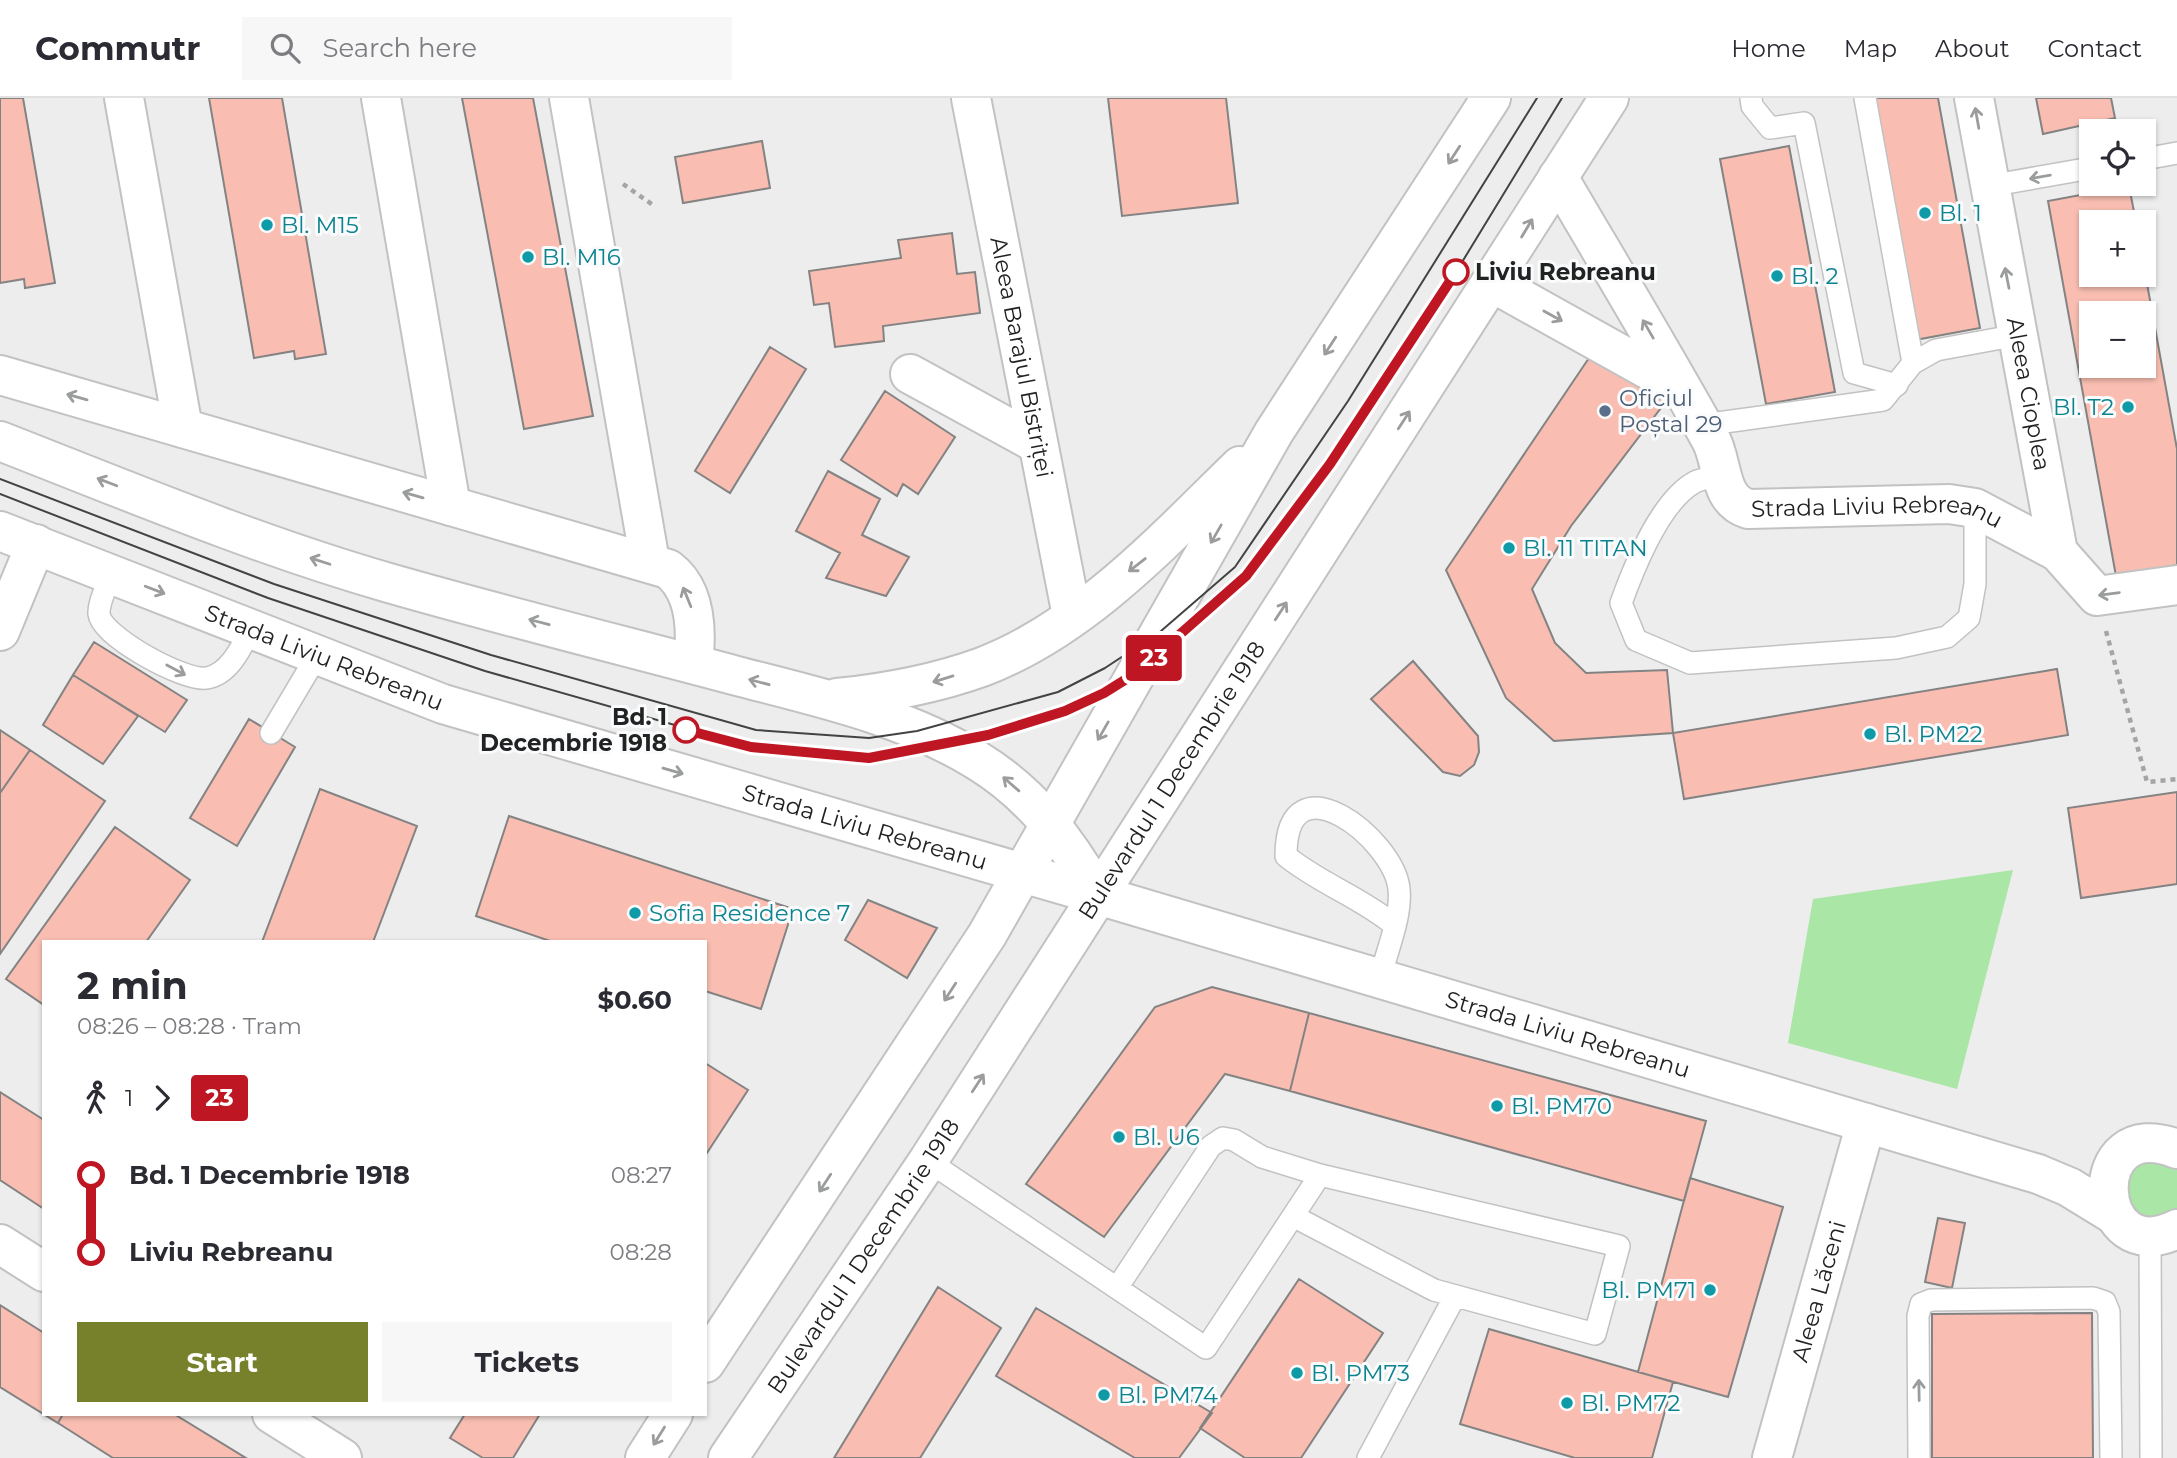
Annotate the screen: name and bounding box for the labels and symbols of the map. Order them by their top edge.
one-way arrow [1970,107,1983,130]
one-way arrow [1447,145,1461,165]
one-way arrow [2029,171,2052,184]
place label: Bl. 1 [1939,199,1982,227]
marker: Bl. 1 [1917,205,1933,221]
place label: Bl. M15 [281,211,359,239]
marker: Bl. M15 [259,217,275,233]
one-way arrow [1520,219,1534,239]
street label: Aleea Barajul Bistriței [984,234,1059,480]
place label: Bl. M16 [542,243,621,271]
marker: Bl. M16 [520,249,536,265]
place label: Liviu Rebreanu [1475,258,1656,286]
marker: Liviu Rebreanu [1443,259,1469,285]
place label: Bl. 2 [1791,262,1839,290]
one-way arrow [2000,267,2013,290]
marker: Bl. 2 [1769,268,1785,284]
one-way arrow [1542,310,1563,323]
street label: Aleea Cioplea [2001,315,2057,473]
one-way arrow [1640,320,1654,340]
one-way arrow [1323,336,1337,355]
place label: Oficiul Poștal 29 [1619,384,1723,438]
one-way arrow [66,390,88,403]
place label: Bl. T2 [2053,393,2114,421]
marker: Bl. T2 [2120,399,2136,415]
marker: Oficiul Poștal 29 [1597,403,1613,419]
one-way arrow [1397,410,1411,430]
one-way arrow [97,475,118,488]
one-way arrow [402,487,424,500]
street label: Strada Liviu Rebreanu [1751,490,2008,534]
one-way arrow [1209,523,1222,544]
place label: Bl. 11 TITAN [1523,534,1648,562]
marker: Bl. 11 TITAN [1501,540,1517,556]
one-way arrow [310,554,332,566]
one-way arrow [1129,557,1147,572]
one-way arrow [144,584,166,597]
one-way arrow [679,587,692,609]
one-way arrow [2099,588,2121,601]
street label: Strada Liviu Rebreanu [201,598,447,717]
one-way arrow [1273,602,1288,621]
one-way arrow [529,615,551,628]
line badge: 23 [1122,635,1186,681]
street label: Bulevardul 1 Decembrie 1918 [1072,636,1271,925]
one-way arrow [165,664,186,677]
one-way arrow [932,674,954,687]
one-way arrow [748,675,771,688]
place label: Bd. 1 Decembrie 1918 [480,703,667,757]
marker: Bd. 1 Decembrie 1918 [673,717,699,743]
place label: Bl. PM22 [1884,720,1983,748]
one-way arrow [1096,721,1110,741]
marker: Bl. PM22 [1862,726,1878,742]
one-way arrow [661,765,684,778]
one-way arrow [1002,776,1020,792]
street label: Strada Liviu Rebreanu [739,778,991,876]
place label: Sofia Residence 7 [649,899,850,927]
marker: Sofia Residence 7 [627,905,643,921]
one-way arrow [942,982,956,1002]
street label: Strada Liviu Rebreanu [1442,985,1693,1084]
one-way arrow [971,1073,985,1093]
place label: Bl. PM70 [1511,1092,1612,1120]
marker: Bl. PM70 [1489,1098,1505,1114]
street label: Bulevardul 1 Decembrie 1918 [761,1114,965,1399]
place label: Bl. U6 [1133,1123,1200,1151]
marker: Bl. U6 [1111,1129,1127,1145]
one-way arrow [817,1172,831,1192]
street label: Aleea Lăceni [1786,1218,1852,1365]
place label: Bl. PM71 [1601,1276,1696,1304]
marker: Bl. PM71 [1702,1282,1718,1298]
place label: Bl. PM73 [1311,1359,1410,1387]
marker: Bl. PM73 [1289,1365,1305,1381]
one-way arrow [1912,1379,1925,1402]
place label: Bl. PM74 [1118,1381,1218,1409]
marker: Bl. PM74 [1096,1387,1112,1403]
place label: Bl. PM72 [1581,1389,1680,1417]
marker: Bl. PM72 [1559,1395,1575,1411]
one-way arrow [652,1426,666,1446]

